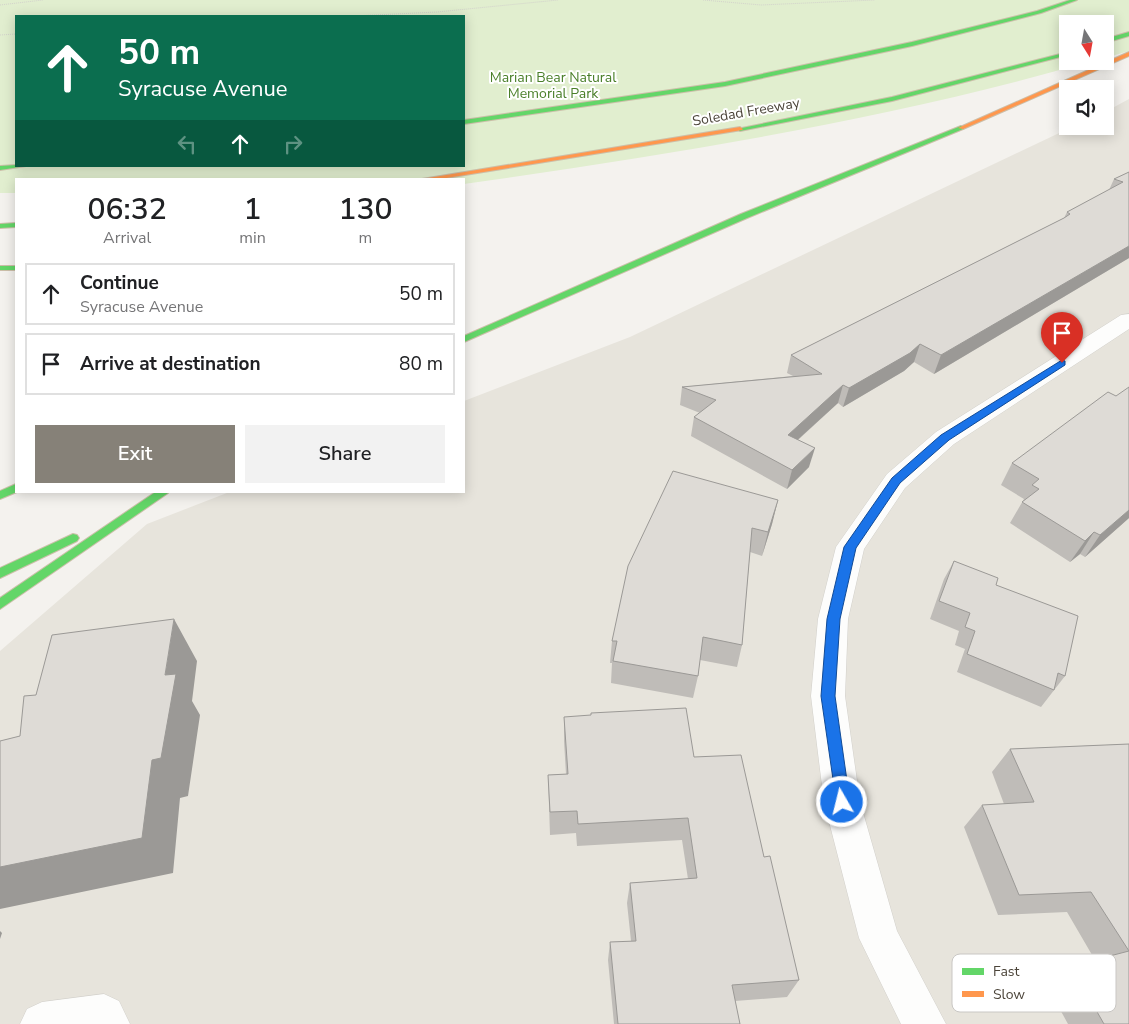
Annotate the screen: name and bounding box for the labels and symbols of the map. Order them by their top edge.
north arrow [1059,15,1114,70]
park label: Marian Bear Natural Memorial Park [490,68,617,103]
street label: Soledad Freeway [691,93,802,131]
pin [1041,312,1083,363]
position arrow [815,775,867,827]
legend [952,954,1116,1012]
text: Fast [993,962,1019,981]
text: Slow [993,985,1025,1004]

